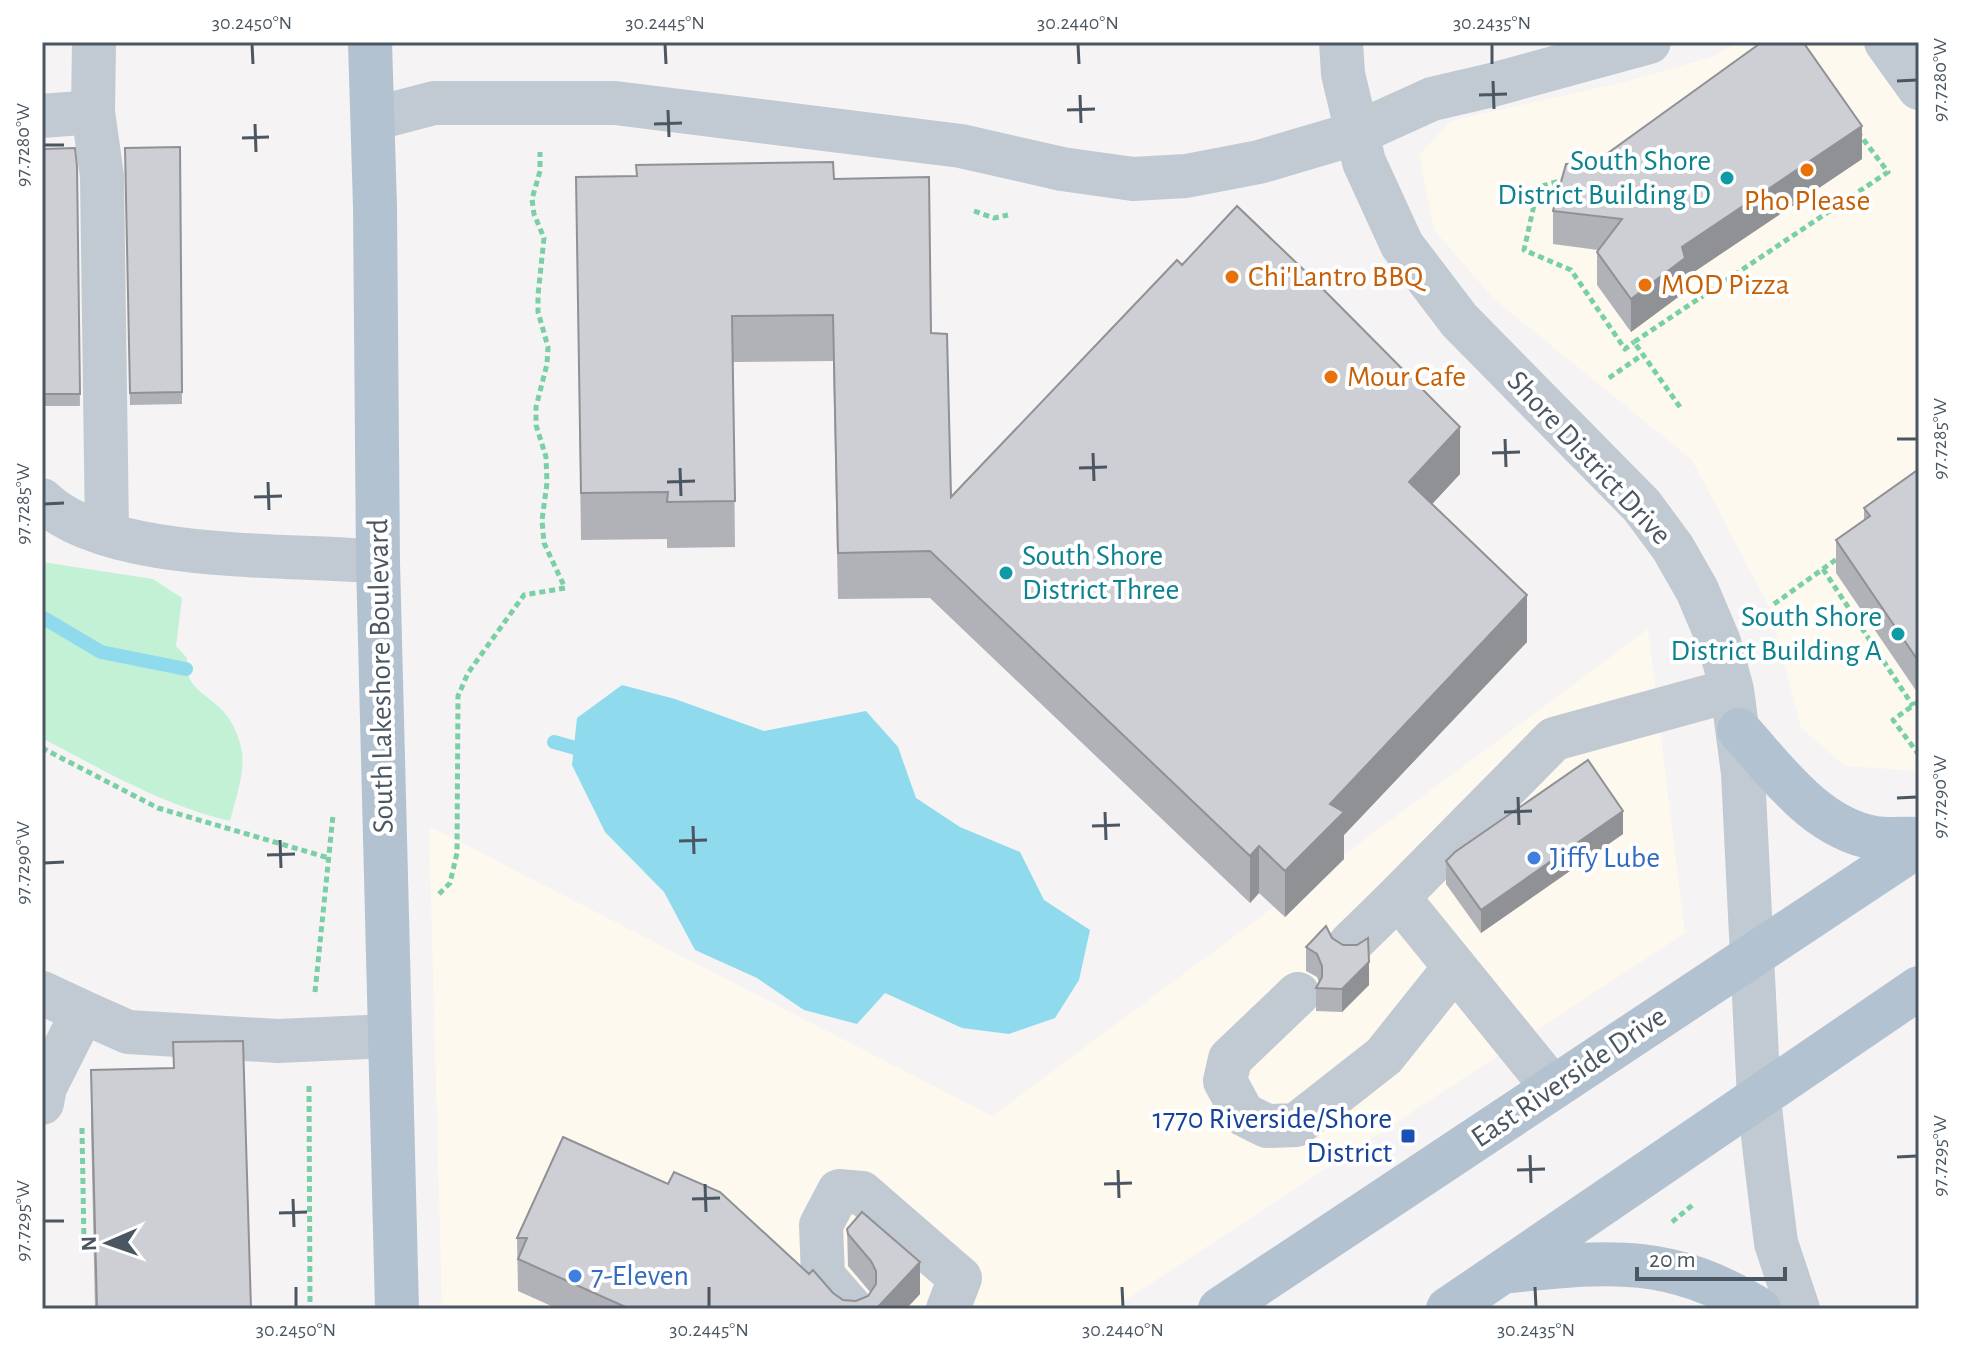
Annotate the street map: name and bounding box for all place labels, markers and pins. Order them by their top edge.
place label: South Shore District Building D [1497,146,1711,210]
marker: Pho Please [1798,161,1816,179]
marker: South Shore District Building D [1718,169,1736,187]
place label: Pho Please [1744,186,1870,216]
place label: Chi'Lantro BBQ [1248,262,1426,292]
marker: Chi'Lantro BBQ [1223,268,1241,286]
place label: MOD Pizza [1661,270,1790,300]
marker: MOD Pizza [1636,276,1654,294]
place label: Mour Cafe [1347,362,1466,392]
marker: Mour Cafe [1322,368,1340,386]
place label: South Shore District Three [1022,541,1179,605]
marker: South Shore District Three [997,564,1015,582]
place label: South Shore District Building A [1670,602,1882,666]
marker: South Shore District Building A [1889,625,1907,643]
place label: Jiffy Lube [1550,843,1660,873]
marker: Jiffy Lube [1525,849,1543,867]
place label: 1770 Riverside/Shore District [1152,1104,1392,1168]
marker: 1770 Riverside/Shore District [1399,1127,1417,1145]
place label: 7-Eleven [591,1261,689,1291]
marker: 7-Eleven [566,1267,584,1285]

